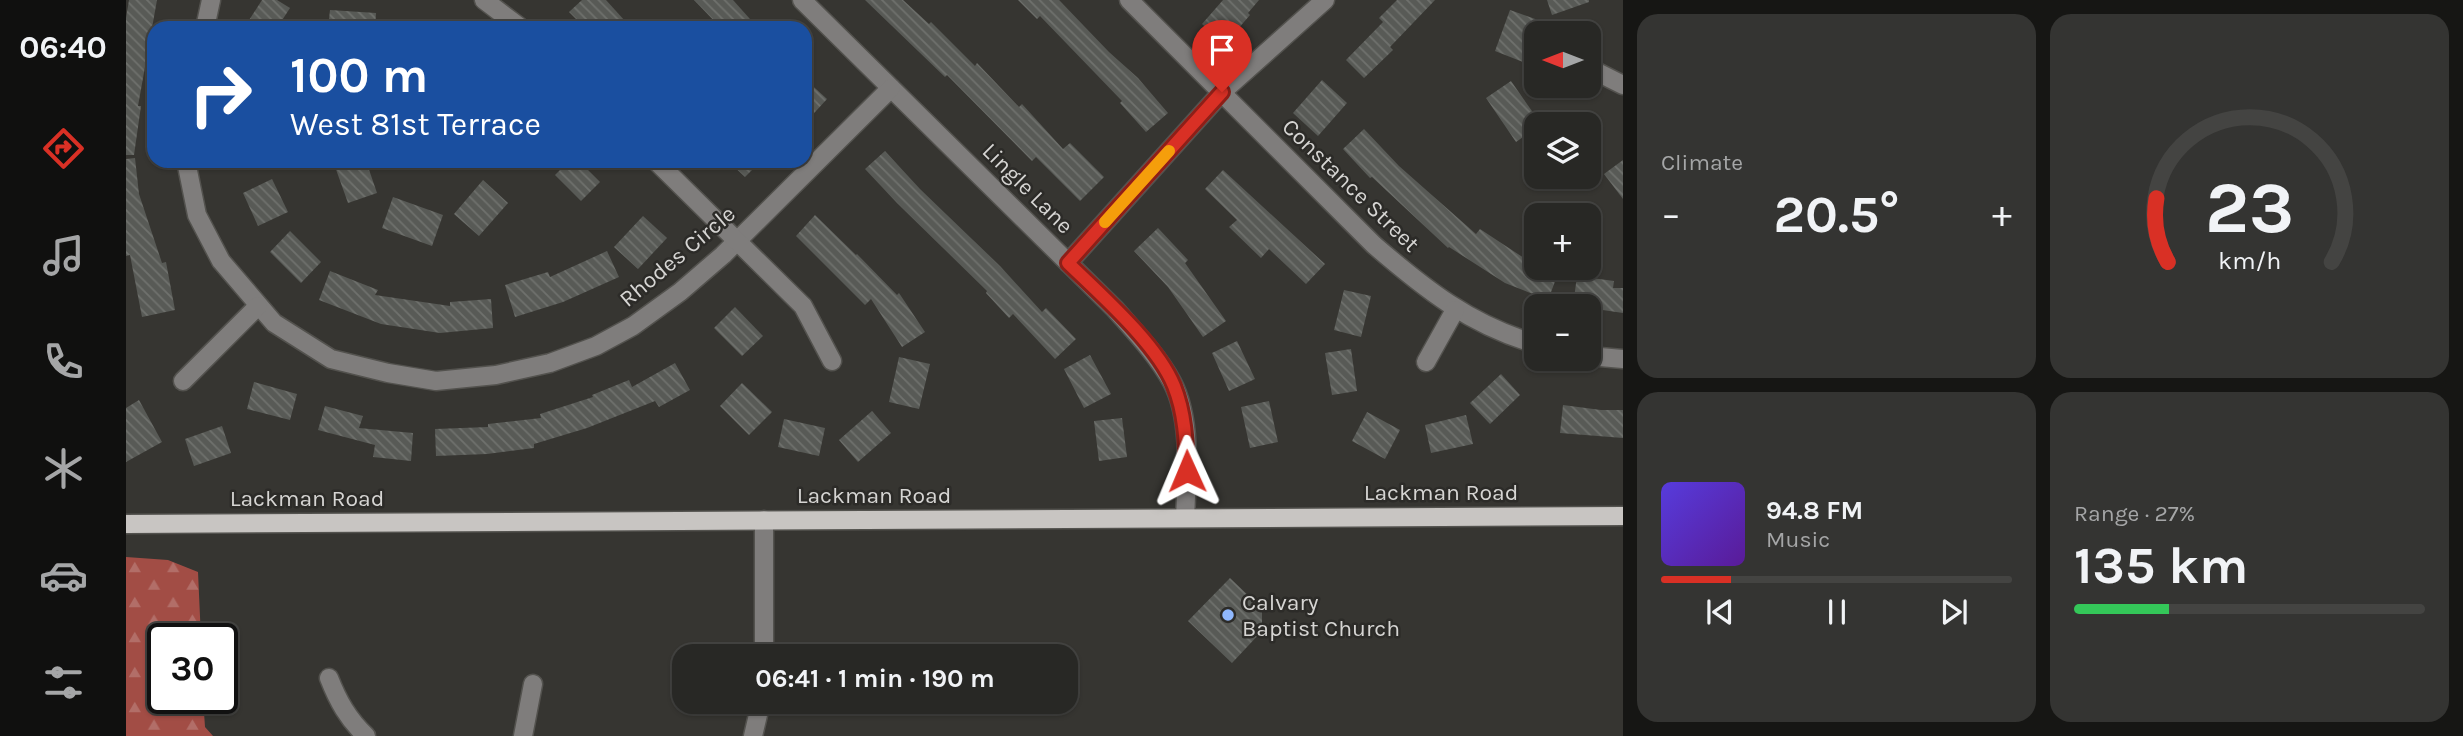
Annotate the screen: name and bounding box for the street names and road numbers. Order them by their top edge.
street label: Constance Street [1276,113,1425,258]
street label: Lingle Lane [977,137,1079,239]
street label: Rhodes Circle [614,200,741,313]
street label: Lackman Road [1364,479,1518,506]
street label: Lackman Road [797,482,951,509]
street label: Lackman Road [230,485,384,512]

